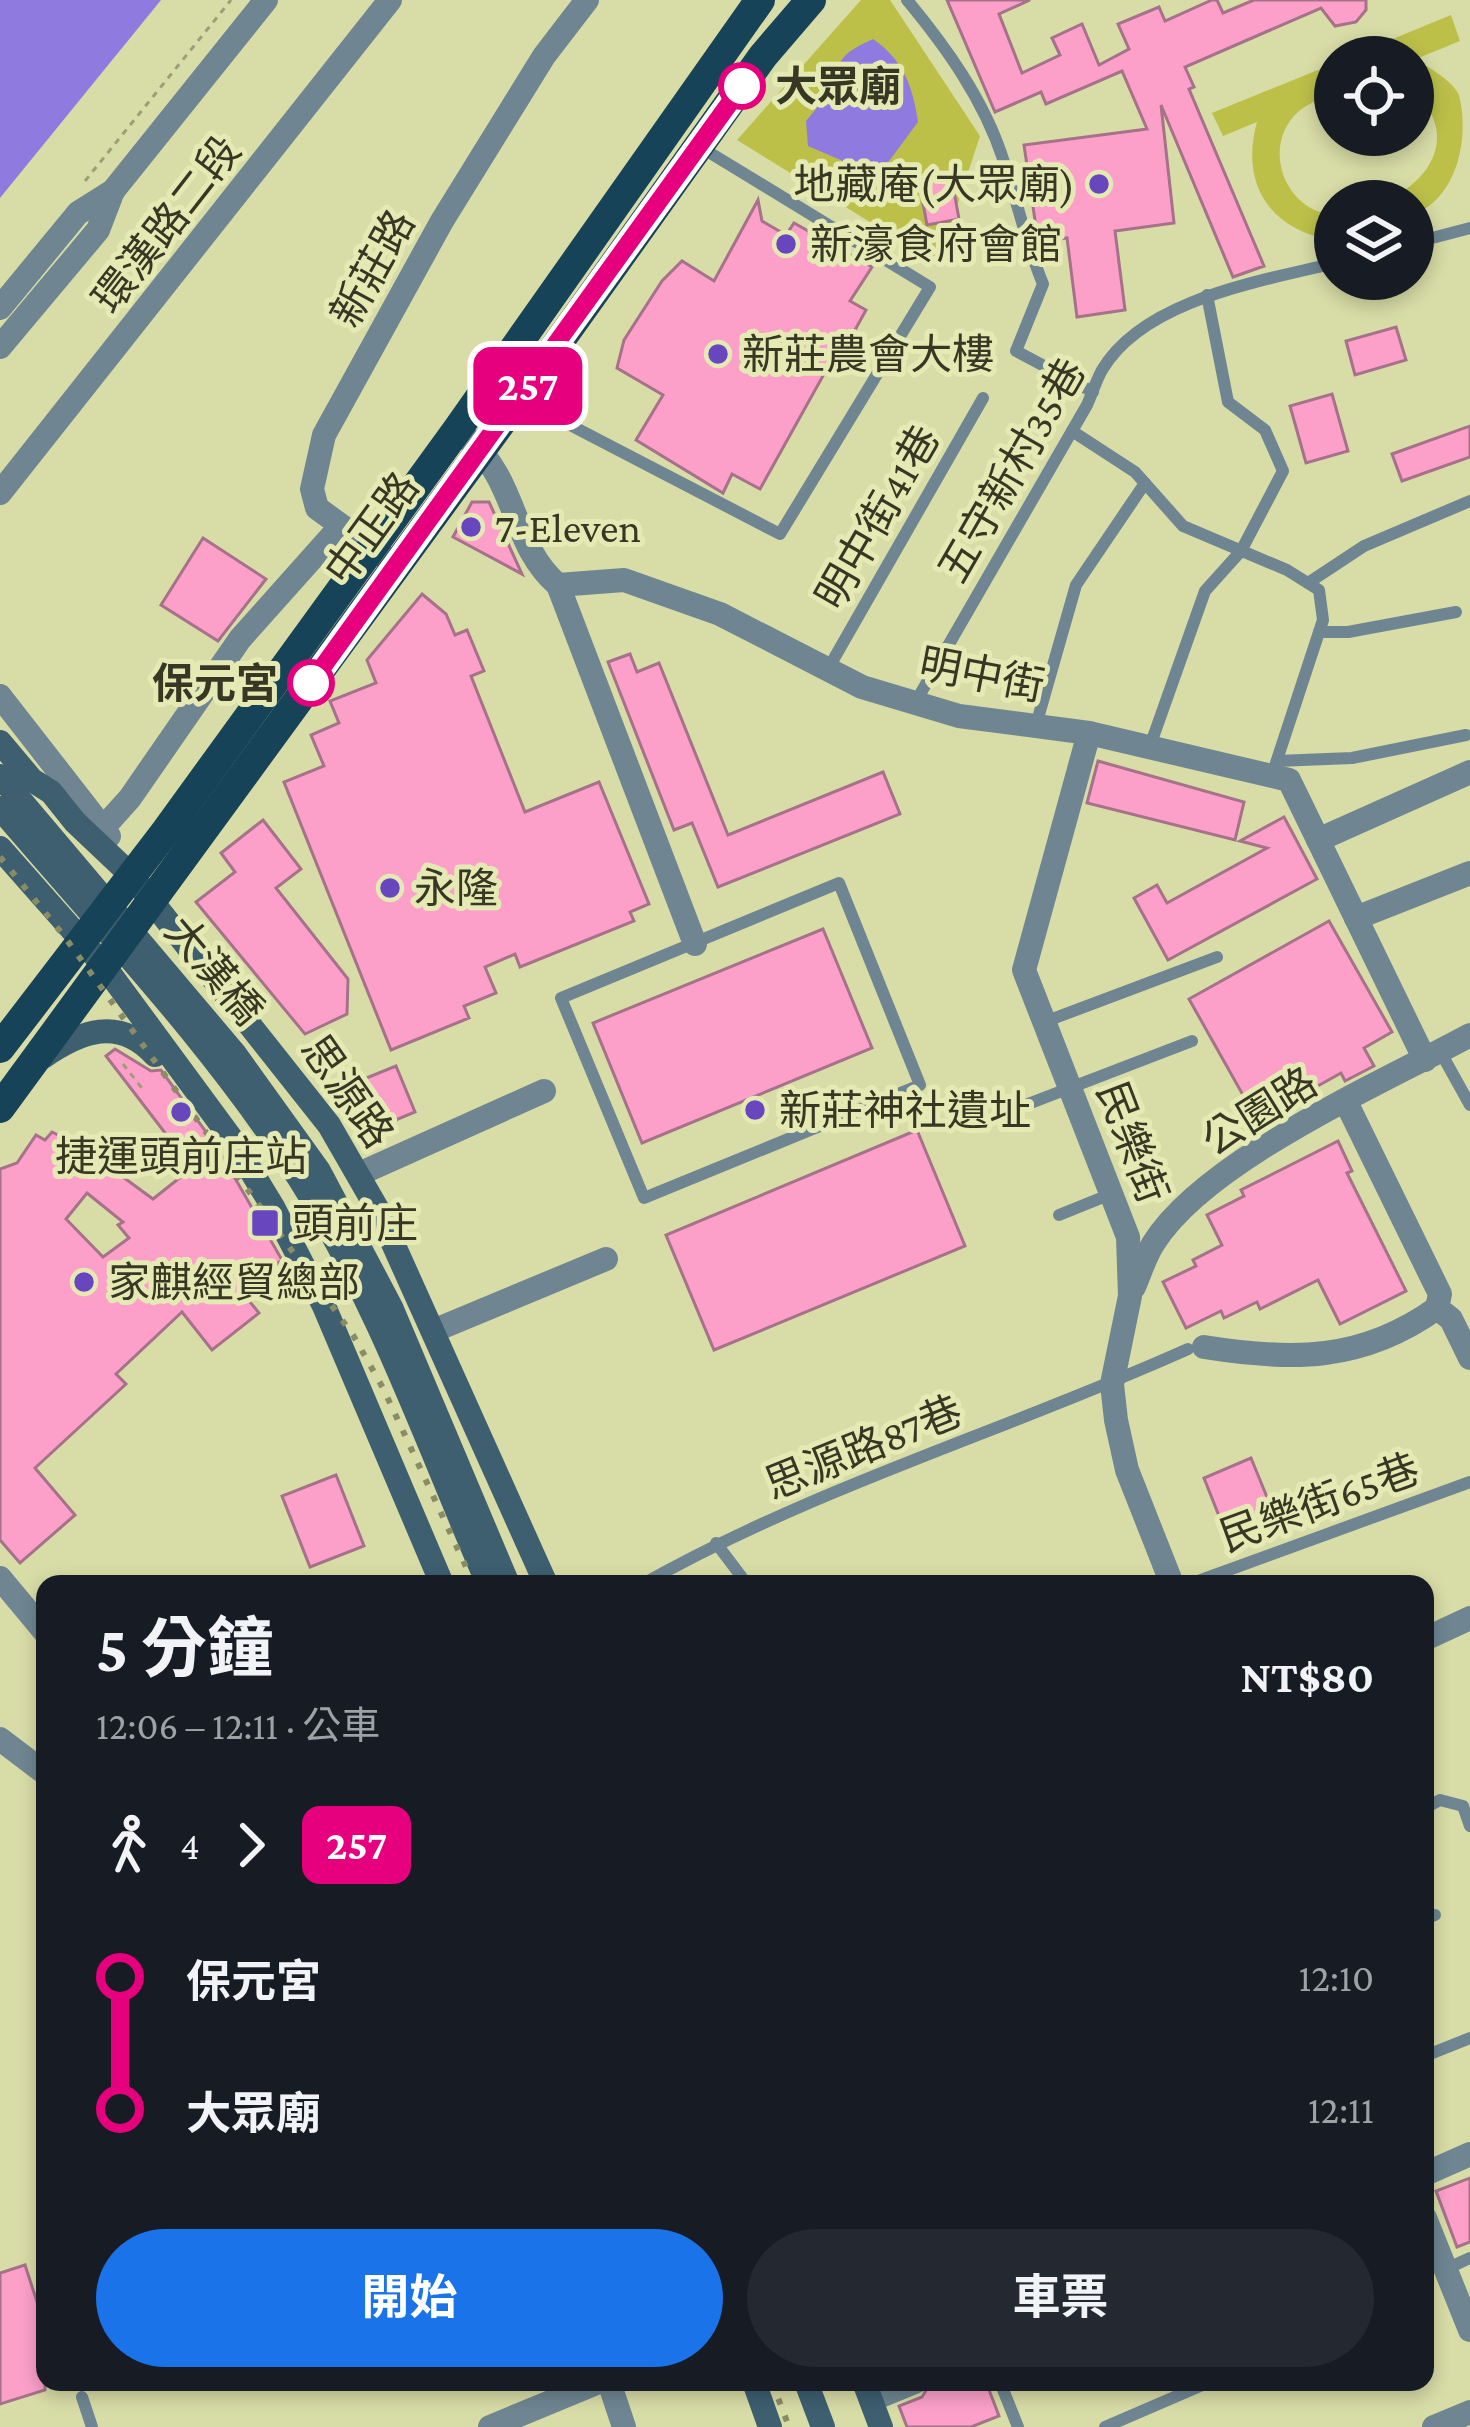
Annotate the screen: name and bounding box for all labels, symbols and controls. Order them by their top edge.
map controls [1314,36,1434,300]
button: locate [1314,36,1434,156]
place label: 大眾廟 [775,63,901,110]
marker: 大眾廟 [720,64,764,108]
street label: 環漢路二段 [83,127,250,322]
place label: 地藏庵(大眾廟) [793,161,1075,209]
marker: 地藏庵(大眾廟) [1086,171,1112,197]
button: layers [1314,180,1434,300]
street label: 新莊路 [321,202,424,335]
place label: 新濠食府會館 [810,221,1062,268]
marker: 新濠食府會館 [773,231,799,257]
place label: 新莊農會大樓 [742,331,994,378]
marker: 新莊農會大樓 [705,341,731,367]
line badge: 257 [459,347,597,425]
street label: 五守新村35巷 [929,350,1094,590]
text: 257 [497,362,559,409]
street label: 明中街41巷 [806,417,949,617]
street label: 中正路 [315,464,427,593]
place label: 7-Eleven [495,504,641,551]
marker: 7-Eleven [458,514,484,540]
street label: 明中街 [916,639,1048,710]
place label: 保元宮 [152,660,278,707]
marker: 保元宮 [289,661,333,705]
place label: 永隆 [414,865,498,912]
marker: 永隆 [377,875,403,901]
street label: 大漢橋 [156,907,273,1034]
street label: 思源路 [292,1026,403,1156]
street label: 公園路 [1193,1058,1325,1165]
street label: 民樂街 [1088,1075,1177,1209]
place label: 新莊神社遺址 [779,1087,1031,1134]
marker: 新莊神社遺址 [742,1097,768,1123]
marker: 捷運頭前庄站 [168,1099,194,1125]
place label: 捷運頭前庄站 [55,1133,307,1180]
place label: 頭前庄 [292,1200,418,1247]
marker: 頭前庄 [249,1207,281,1239]
place label: 家麒經貿總部 [108,1259,360,1306]
marker: 家麒經貿總部 [71,1269,97,1295]
street label: 思源路87巷 [758,1387,968,1508]
street label: 民樂街65巷 [1213,1445,1425,1560]
text: 5 分鐘 [96,1612,273,1685]
text: NT$80 [1240,1652,1374,1702]
text: 12:06 – 12:11 · 公車 [96,1704,380,1747]
icon: walk [96,1812,162,1878]
icon: forward [218,1812,284,1878]
text: 257 [326,1821,387,1868]
text: 4 [180,1824,200,1867]
text: 12:10 [1299,1956,1374,1999]
text: 保元宮 [186,1957,321,2007]
text: 12:11 [1308,2088,1374,2131]
text: 大眾廟 [186,2089,321,2139]
button: 開始 [96,2229,723,2367]
button: 車票 [747,2229,1374,2367]

